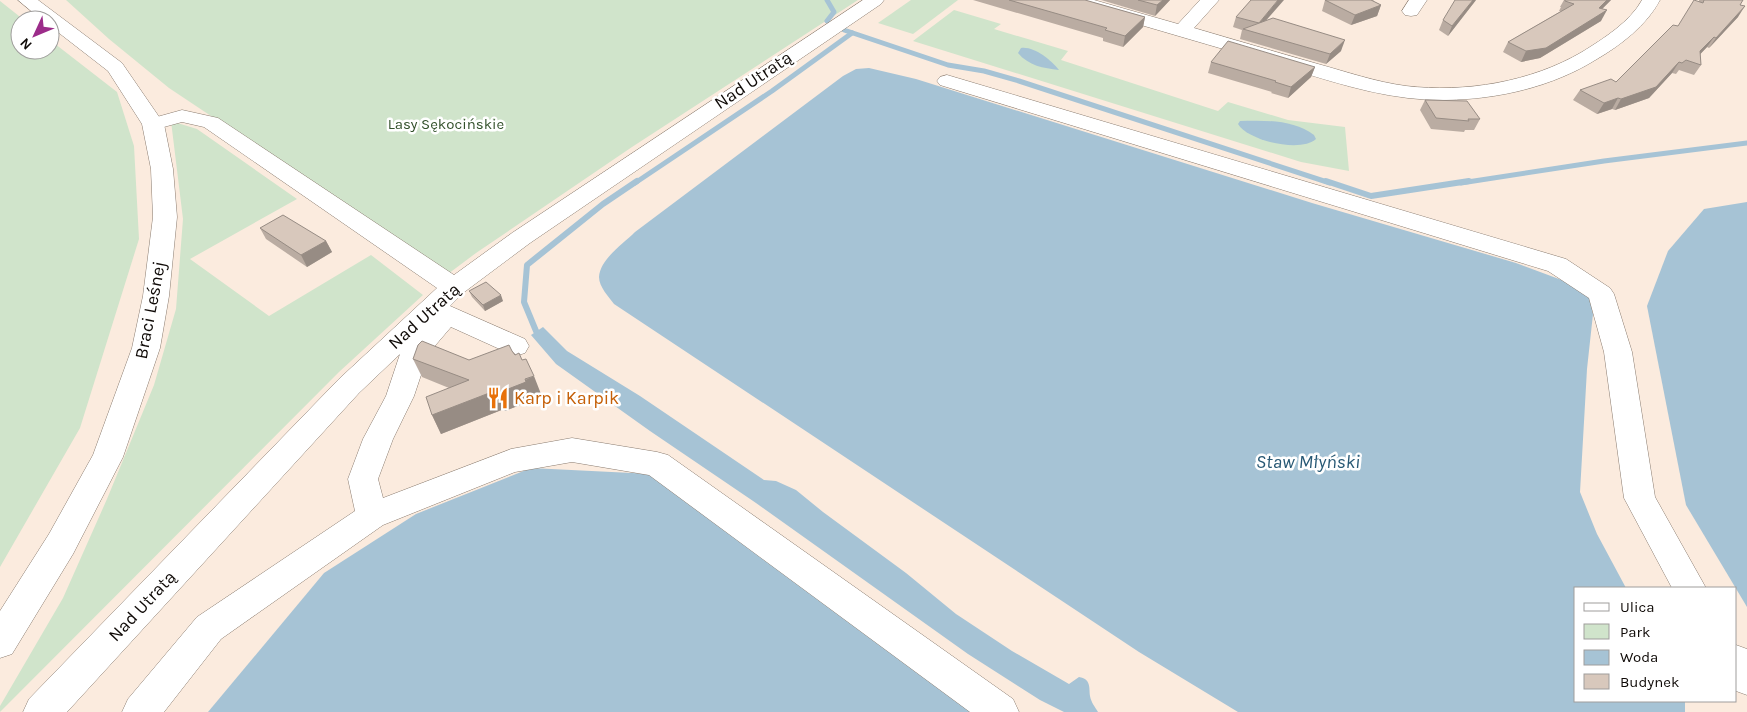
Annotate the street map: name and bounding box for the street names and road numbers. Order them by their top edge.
street label: Nad Utratą [710,46,796,114]
street label: Braci Leśnej [130,259,170,361]
street label: Nad Utratą [384,278,464,354]
street label: Nad Utratą [104,566,180,646]

